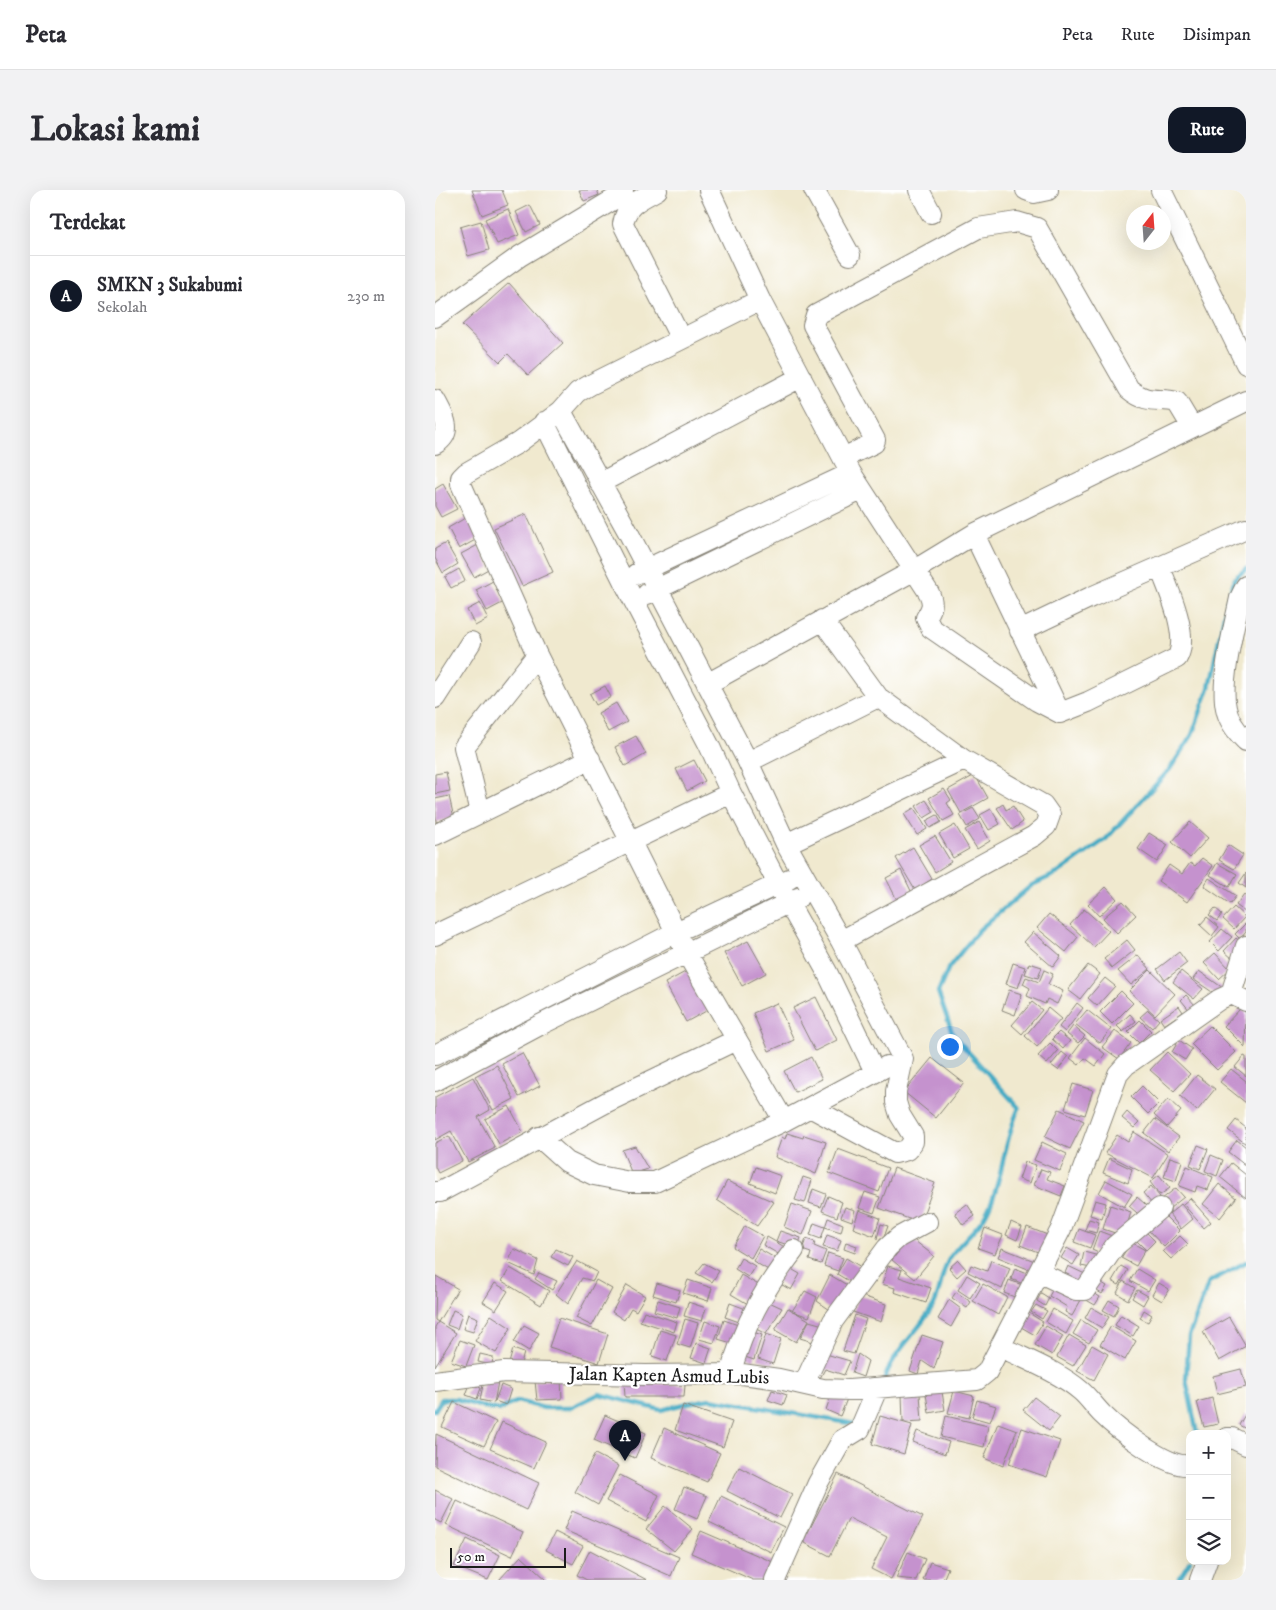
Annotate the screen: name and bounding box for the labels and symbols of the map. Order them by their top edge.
north arrow [1126,205,1171,250]
your location [937,1034,963,1060]
street label: Jalan Kapten Asmud Lubis [567,1363,769,1389]
pin: A [609,1420,641,1461]
scale bar [450,1545,566,1568]

